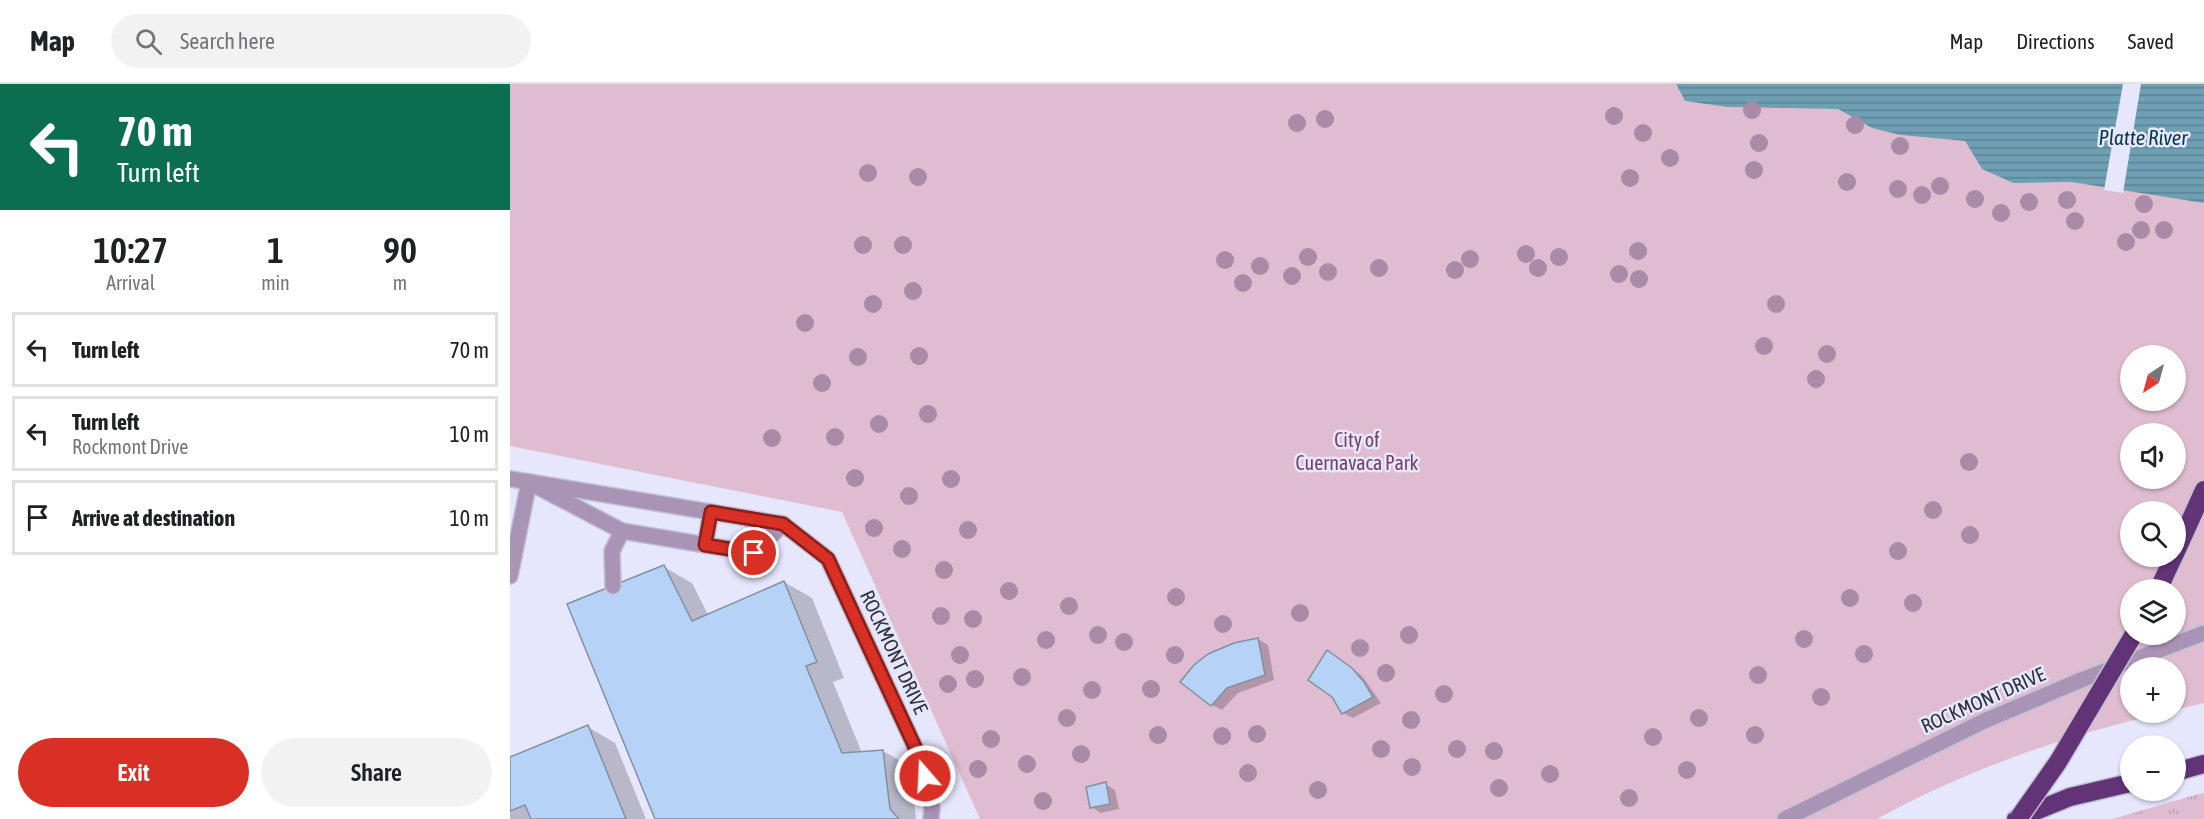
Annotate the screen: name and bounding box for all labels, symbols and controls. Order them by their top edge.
search box [111,14,531,68]
text: Map [30,25,75,57]
icon: search [132,25,165,58]
text: Search here [180,28,275,54]
text: Map [1949,29,1983,53]
text: Directions [2016,29,2095,53]
text: Saved [2128,29,2174,53]
text: 70 m [117,107,192,155]
icon: left [18,108,96,186]
water label: Platte River [2098,125,2188,149]
text: Turn left [117,157,200,188]
text: 10:27 [93,229,168,271]
text: 1 [267,229,284,271]
text: 90 [383,229,417,271]
text: Arrival [106,271,155,294]
text: min [261,271,290,294]
text: m [393,271,407,294]
icon: left [21,333,54,366]
text: Turn left [72,337,139,363]
text: 70 m [449,337,489,363]
north arrow [2120,345,2186,411]
map controls [2120,345,2186,801]
text: Turn left [72,409,139,435]
icon: left [21,417,54,450]
text: 10 m [449,421,489,447]
button: sound [2120,423,2186,489]
park label: City of Cuernavaca Park [1296,428,1419,474]
text: Rockmont Drive [72,435,188,458]
icon: arrive [21,501,54,534]
button: search [2120,501,2186,567]
text: Arrive at destination [72,505,235,531]
text: 10 m [449,505,489,531]
pin [728,527,779,578]
icon: arrive [737,536,770,569]
button: layers [2120,579,2186,645]
street label: ROCKMONT DRIVE [856,587,933,717]
button: + [2120,657,2186,723]
street label: ROCKMONT DRIVE [1917,662,2049,737]
button: − [2120,735,2186,801]
button: Exit [18,738,249,807]
button: Share [261,738,492,807]
position arrow [893,744,957,808]

